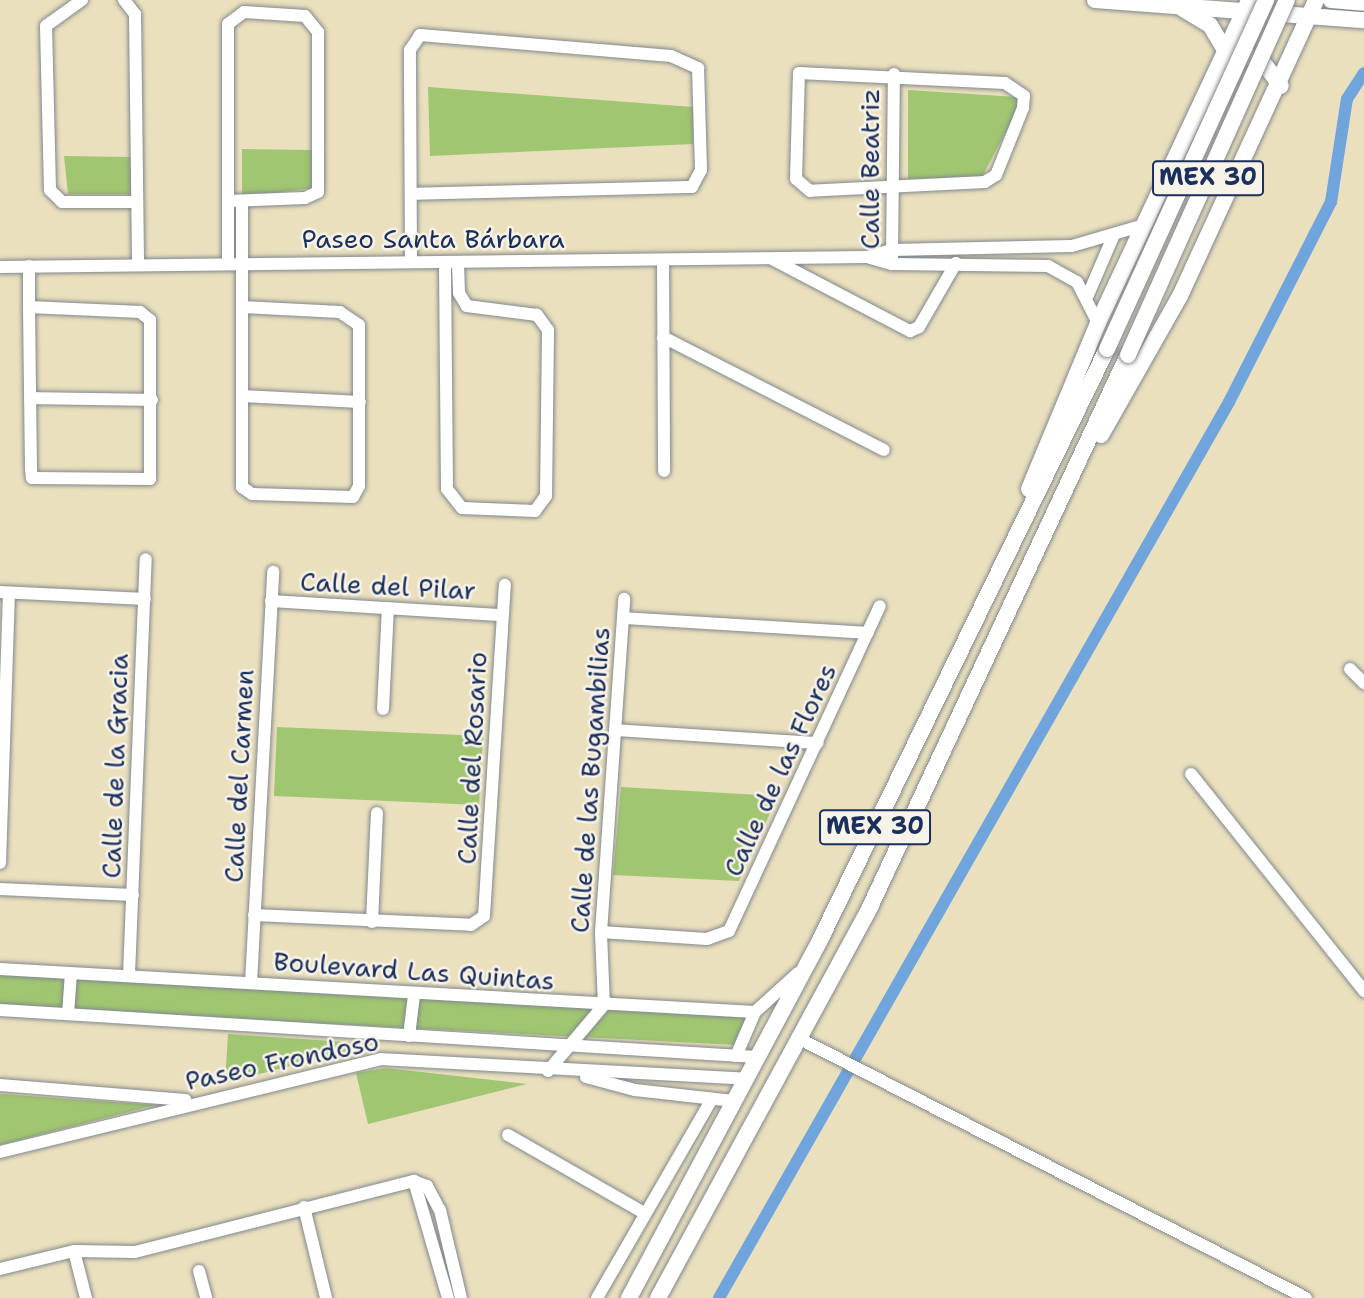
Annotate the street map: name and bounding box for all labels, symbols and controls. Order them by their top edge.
street label: Calle Beatriz [854,89,886,249]
road number: MEX 30 [1152,158,1264,198]
street label: Paseo Santa Bárbara [301,223,565,255]
street label: Calle del Pilar [299,566,477,606]
street label: Calle de las Bugambilias [564,626,616,934]
street label: Calle del Rosario [451,651,493,865]
street label: Calle de la Gracia [95,653,135,879]
street label: Calle de las Flores [717,659,843,881]
street label: Calle del Carmen [218,669,260,883]
road number: MEX 30 [819,806,931,848]
street label: Boulevard Las Quintas [272,946,556,996]
street label: Paseo Frondoso [182,1025,382,1097]

